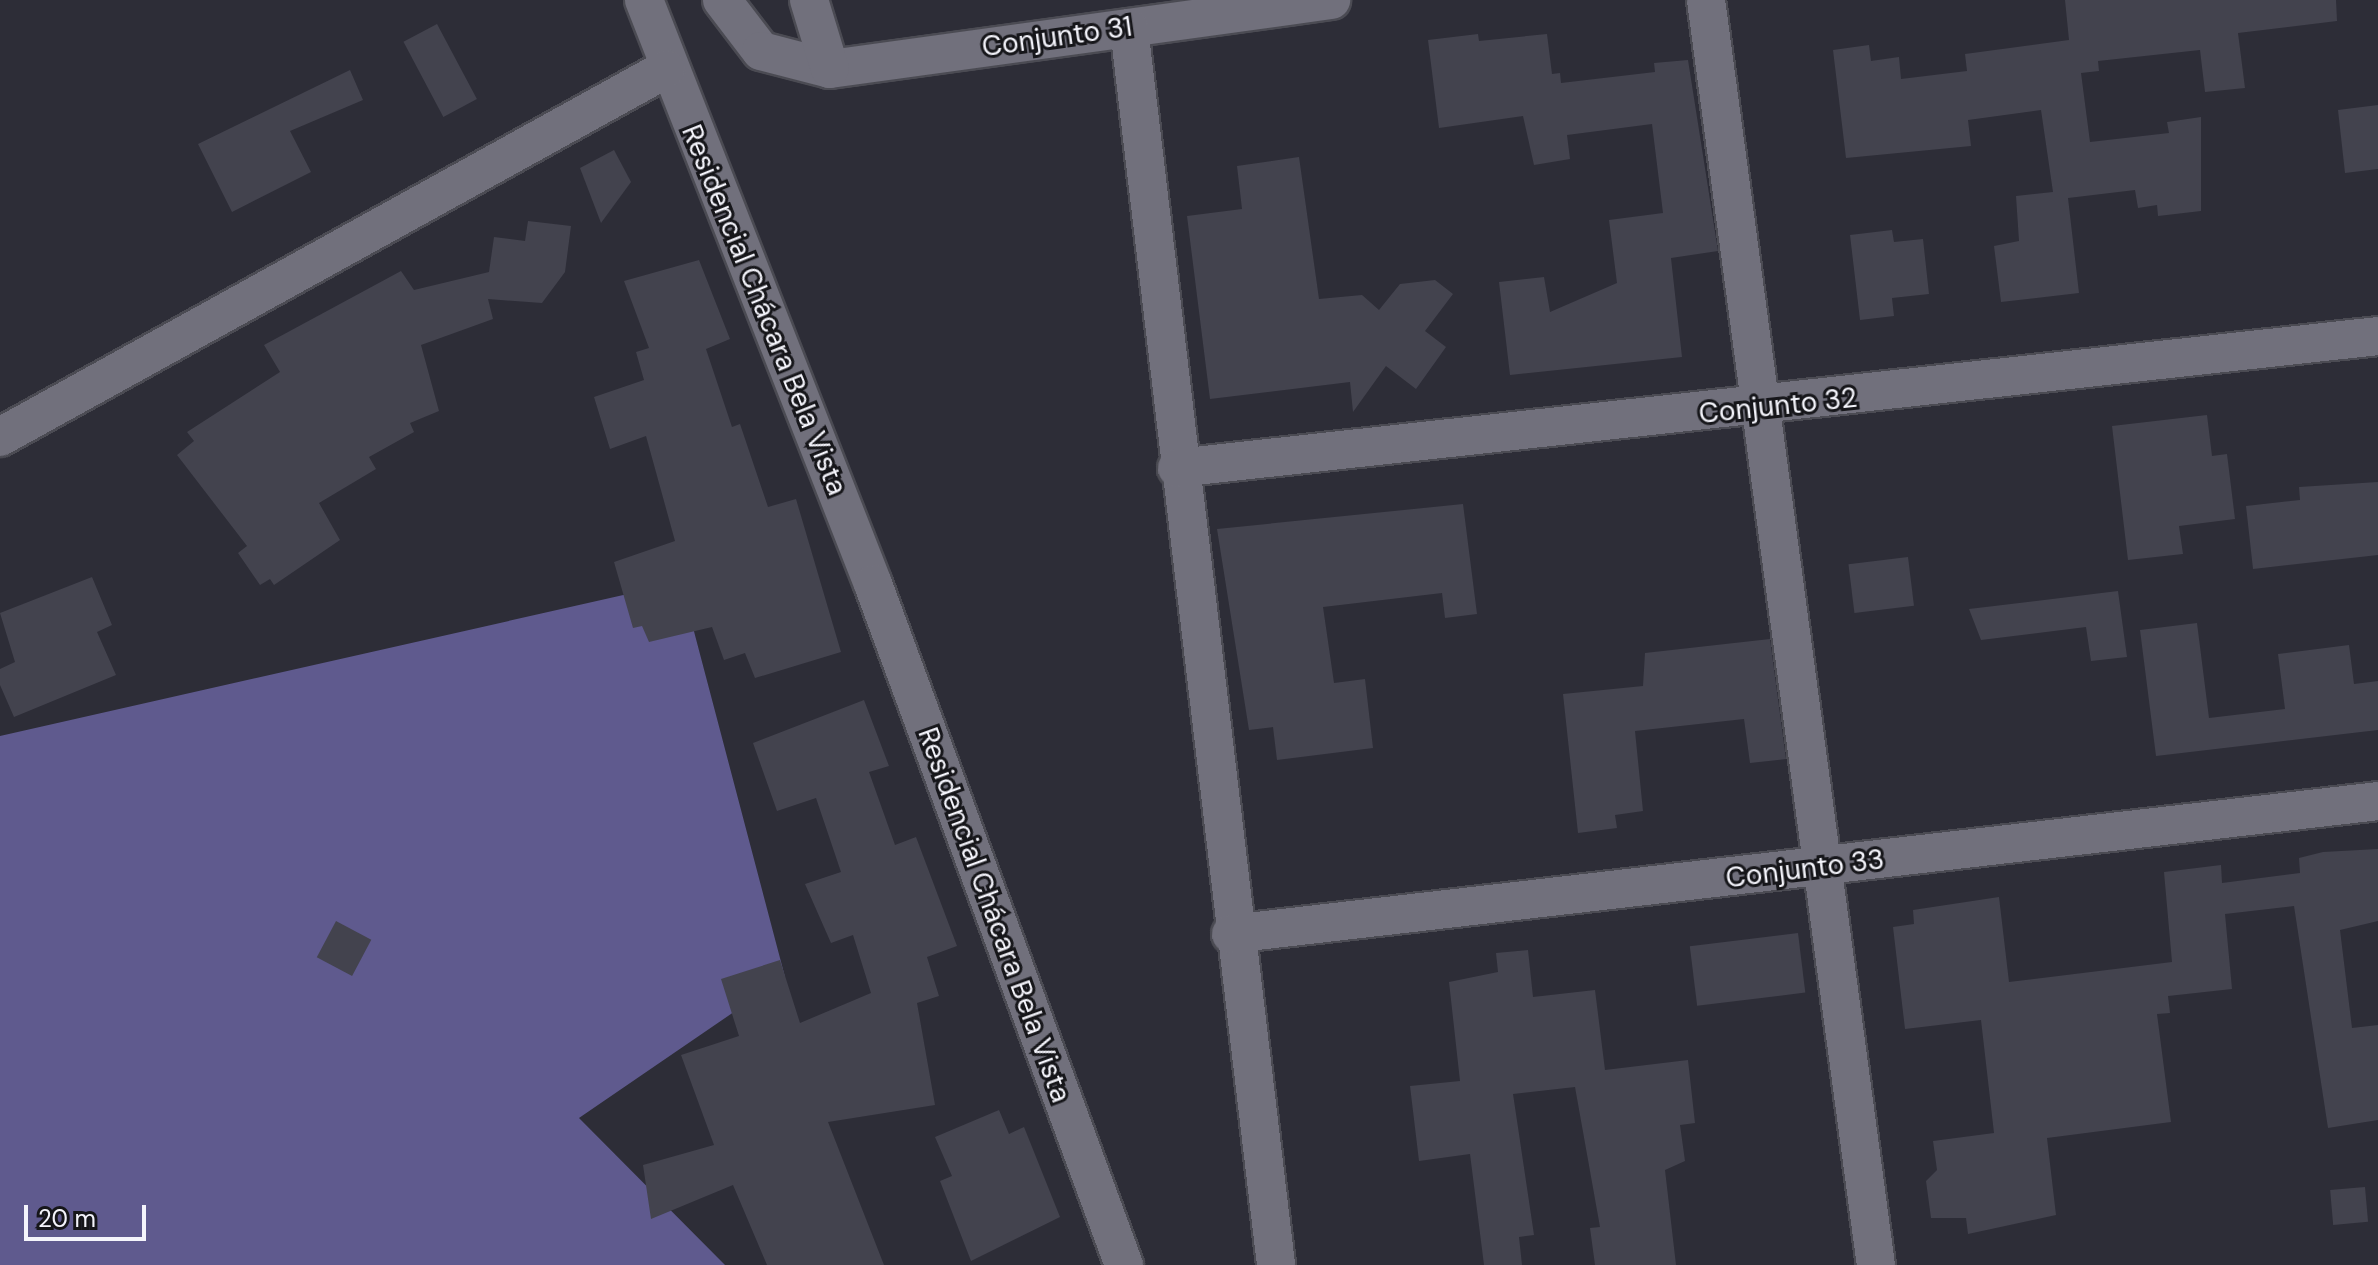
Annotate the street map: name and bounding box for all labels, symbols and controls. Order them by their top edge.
street label: Conjunto 31 [980,10,1134,64]
street label: Residencial Chácara Bela Vista [674,120,854,500]
street label: Conjunto 32 [1697,381,1859,431]
street label: Residencial Chácara Bela Vista [910,723,1078,1107]
street label: Conjunto 33 [1724,843,1886,895]
scale bar [28,1189,150,1239]
text: 20 m [38,1203,96,1234]

